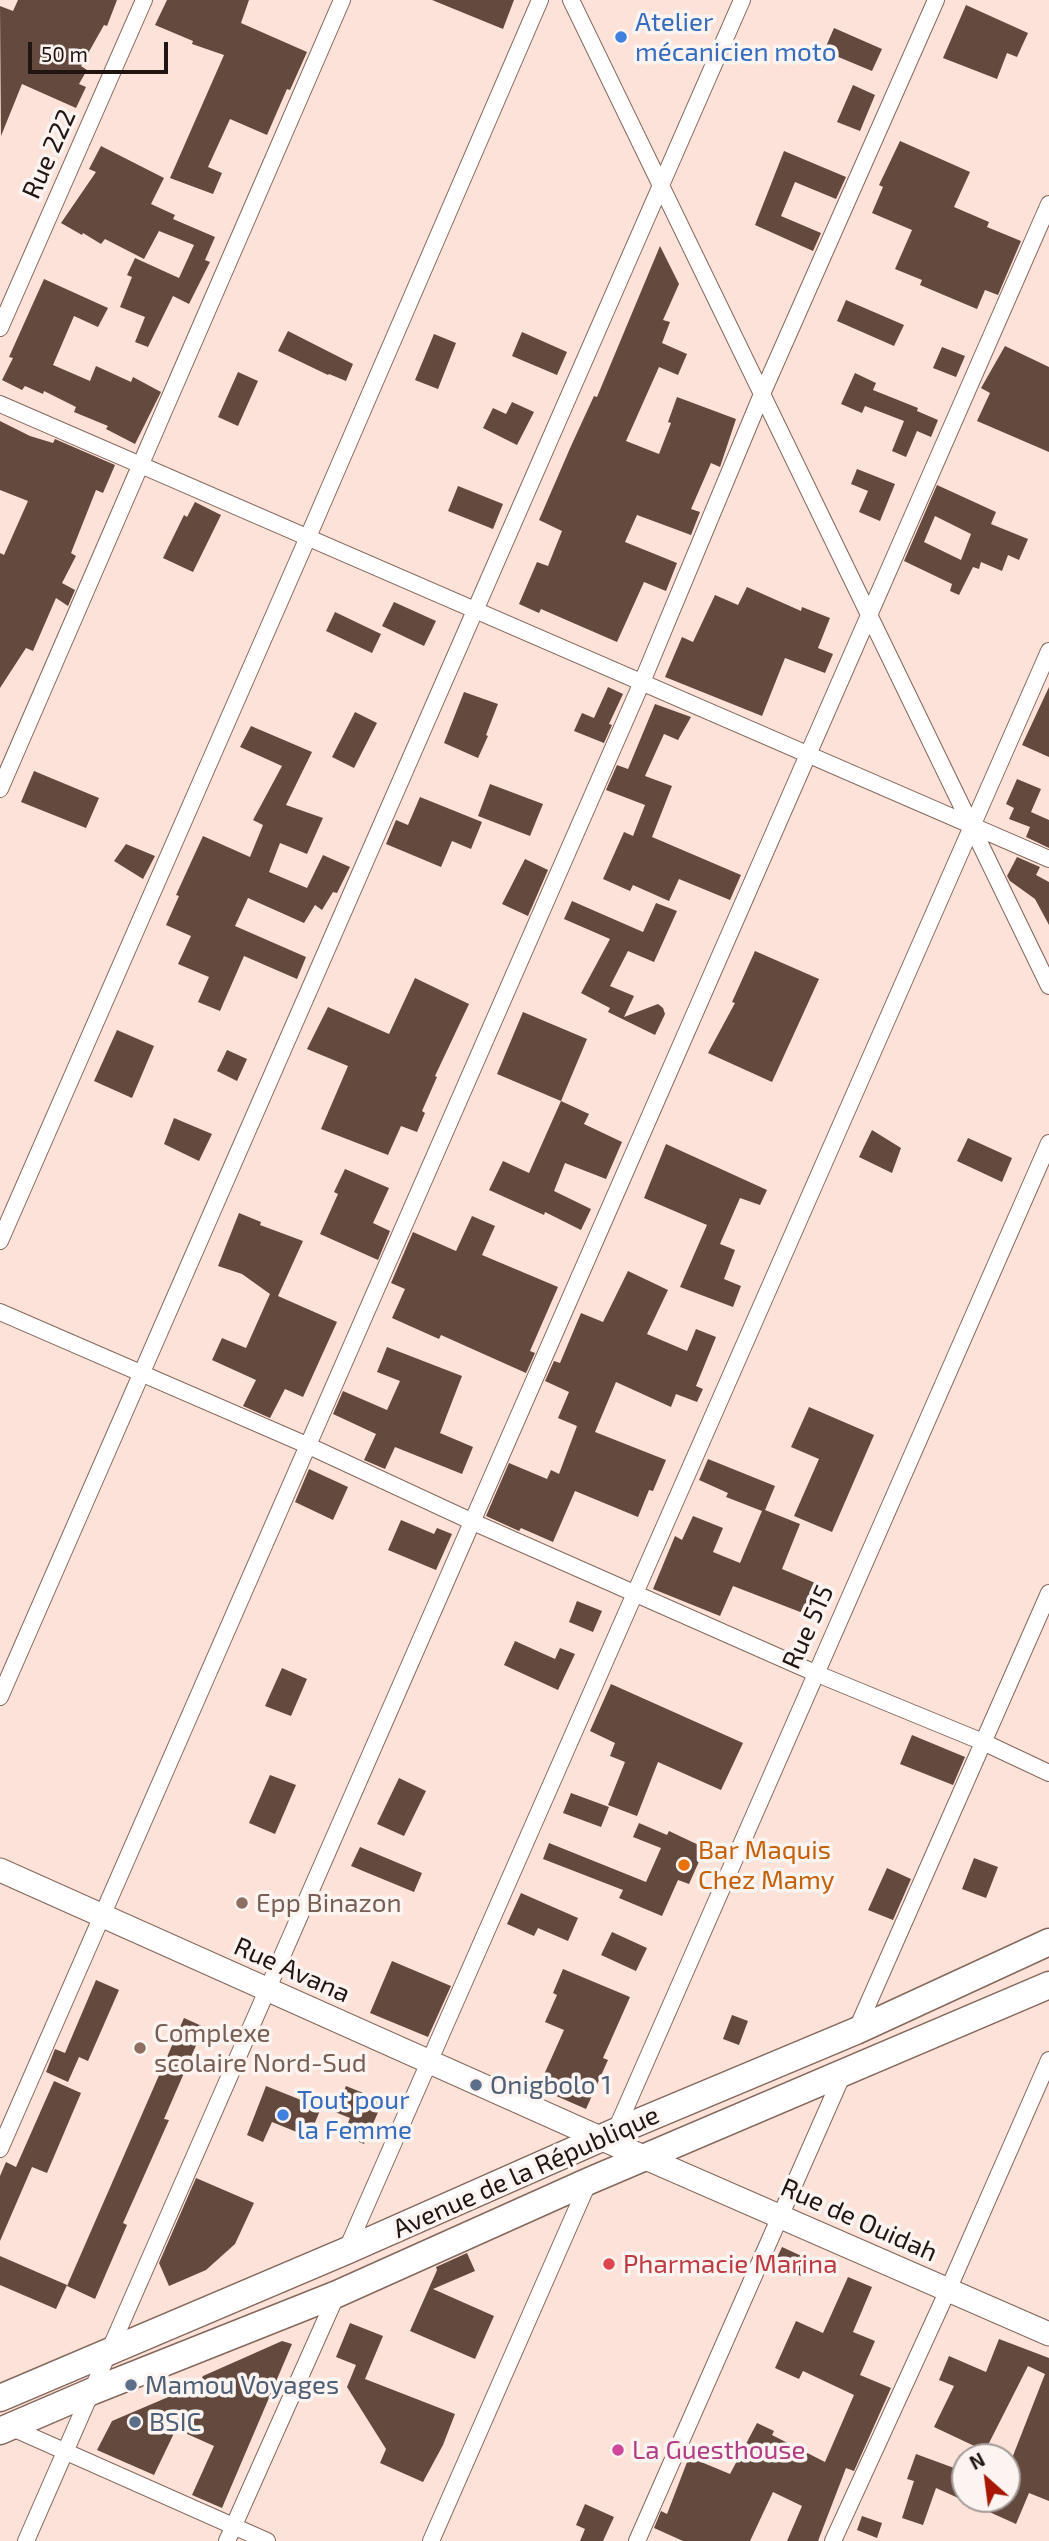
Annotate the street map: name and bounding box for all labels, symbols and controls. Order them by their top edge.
place label: Atelier mécanicien moto [635,6,836,68]
scale bar [32,28,172,72]
marker: Atelier mécanicien moto [613,29,629,45]
text: 50 m [41,41,88,66]
street label: Rue 222 [16,104,82,204]
street label: Rue 515 [776,1580,840,1674]
place label: Bar Maquis Chez Mamy [698,1834,835,1896]
marker: Bar Maquis Chez Mamy [676,1857,692,1873]
place label: Epp Binazon [256,1887,402,1919]
marker: Epp Binazon [234,1895,250,1911]
street label: Rue Avana [229,1931,355,2009]
place label: Complexe scolaire Nord-Sud [154,2017,367,2078]
marker: Complexe scolaire Nord-Sud [132,2040,148,2056]
place label: Onigbolo 1 [490,2069,612,2101]
marker: Onigbolo 1 [468,2077,484,2093]
place label: Tout pour la Femme [297,2084,412,2146]
street label: Avenue de la République [388,2099,664,2245]
marker: Tout pour la Femme [275,2107,291,2123]
street label: Rue de Ouidah [776,2172,942,2268]
place label: Pharmacie Marina [623,2248,837,2280]
marker: Pharmacie Marina [601,2256,617,2272]
place label: Mamou Voyages [145,2369,339,2401]
marker: Mamou Voyages [123,2377,139,2393]
place label: BSIC [149,2406,201,2438]
marker: BSIC [127,2414,143,2430]
place label: La Guesthouse [632,2434,806,2466]
marker: La Guesthouse [610,2442,626,2458]
north arrow [951,2443,1021,2513]
text: N [965,2447,988,2474]

